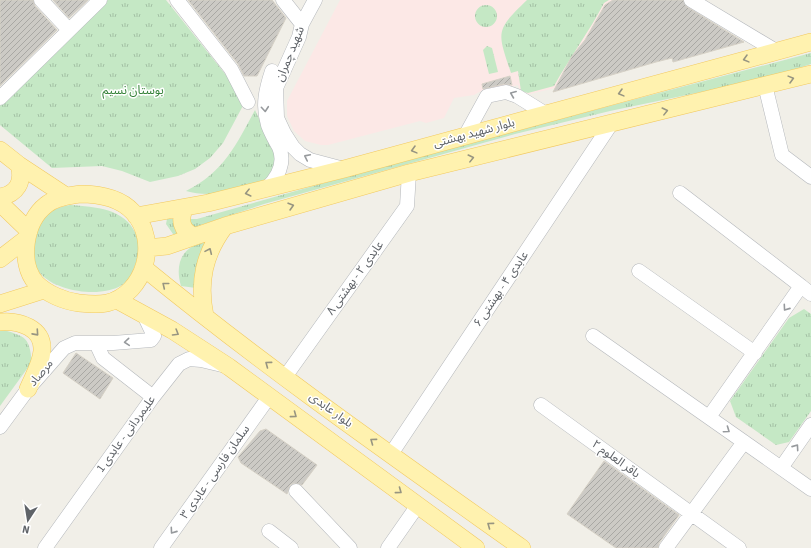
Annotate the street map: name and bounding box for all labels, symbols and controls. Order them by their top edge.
street label: شهید چمران [271,24,309,84]
one-way arrow [743,55,750,63]
one-way arrow [788,75,794,83]
park label: بوستان نسیم [102,82,164,99]
one-way arrow [618,89,624,97]
one-way arrow [509,91,516,99]
one-way arrow [261,106,270,112]
one-way arrow [662,107,668,115]
street label: بلوار شهید بهشتی [431,114,517,152]
one-way arrow [411,145,418,154]
one-way arrow [304,154,311,162]
one-way arrow [467,154,474,163]
one-way arrow [245,188,252,197]
one-way arrow [288,203,295,211]
street label: عابدی ۲ - بهشتی ۸ [322,237,388,319]
one-way arrow [205,248,213,255]
street label: عابدی ۴ - بهشتی ۶ [469,248,533,330]
one-way arrow [162,283,169,290]
one-way arrow [783,304,791,311]
one-way arrow [31,328,38,336]
one-way arrow [172,328,179,335]
one-way arrow [124,337,130,346]
street label: مرصاد [25,356,57,390]
one-way arrow [266,362,273,369]
street label: بلوار عابدی [306,388,356,432]
street label: علیمردانی - عابدی 1 [92,392,160,476]
one-way arrow [290,410,297,418]
street label: سلمان فارسی - عابدی ۳ [176,422,254,522]
one-way arrow [722,425,729,432]
street label: باقر العلوم ۲ [588,436,644,482]
one-way arrow [371,439,378,446]
one-way arrow [791,444,798,451]
one-way arrow [395,486,402,493]
north arrow [8,500,48,540]
text: N [21,521,31,537]
one-way arrow [487,522,494,530]
one-way arrow [170,527,178,534]

